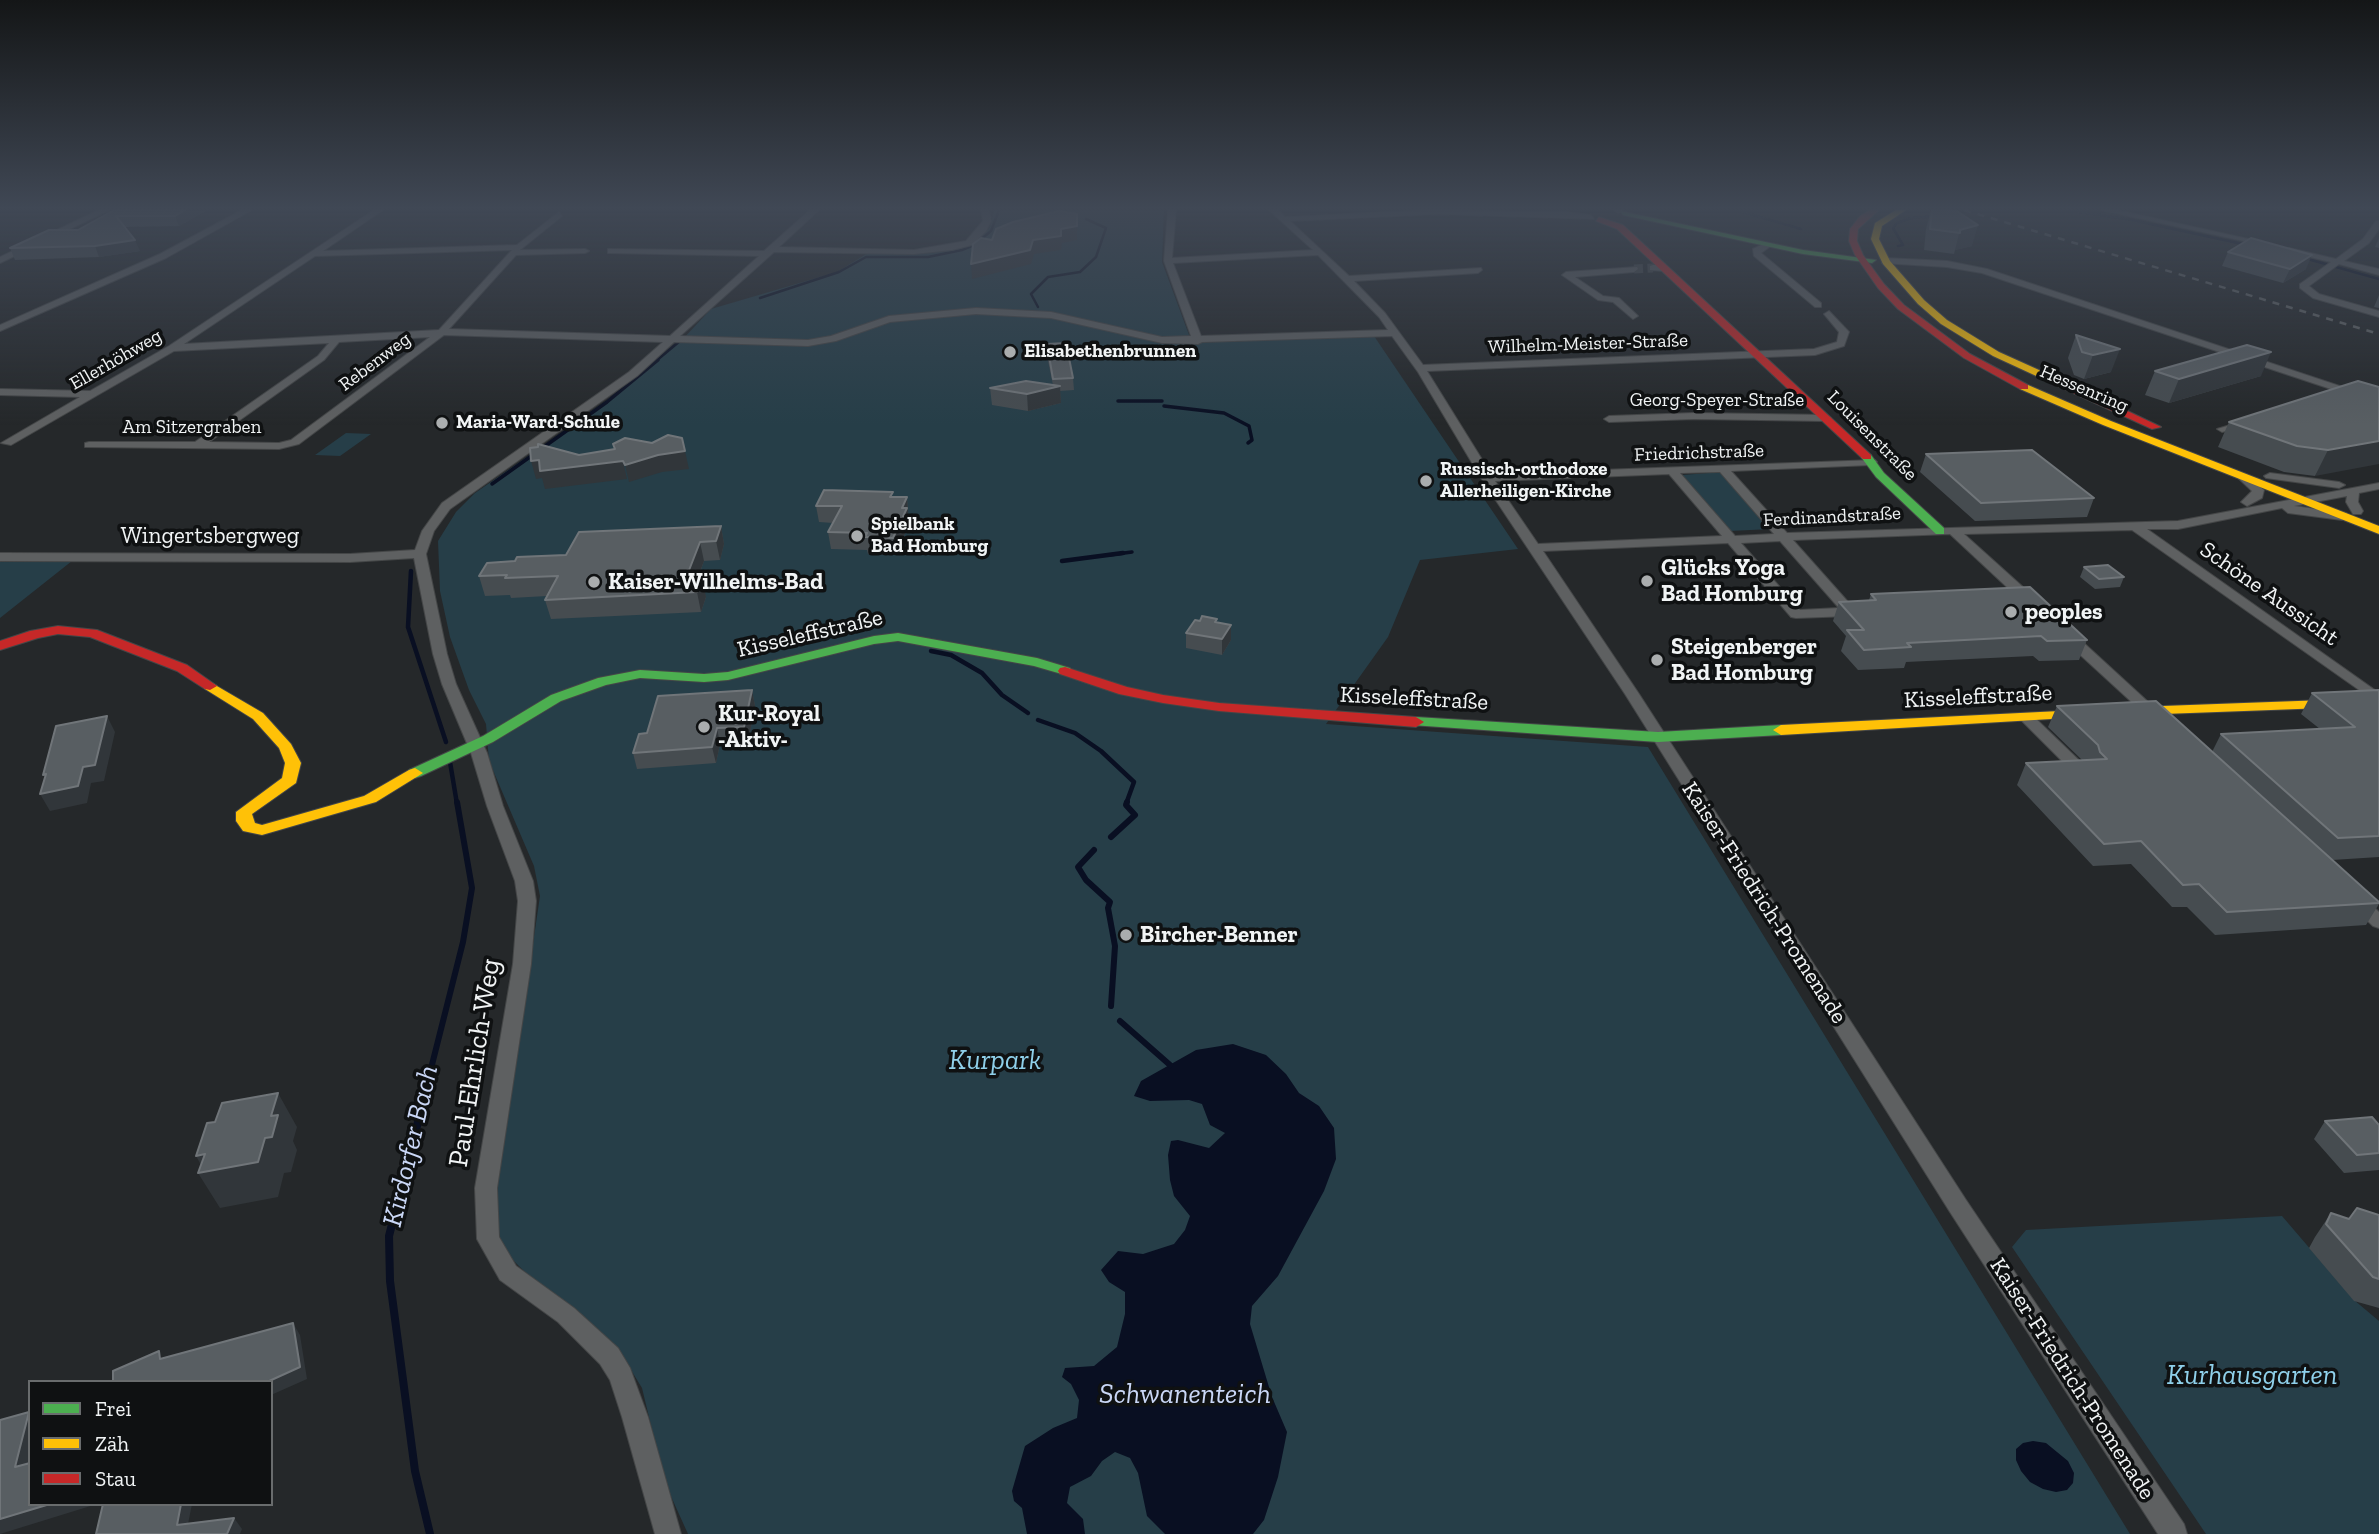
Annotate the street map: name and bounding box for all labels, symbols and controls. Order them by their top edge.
street label: Ellerhöhweg [66,325,166,395]
street label: Rebenweg [335,328,415,396]
street label: Wilhelm-Meister-Straße [1488,329,1688,359]
place label: Elisabethenbrunnen [1024,341,1196,363]
marker: Elisabethenbrunnen [1002,344,1018,360]
street label: Hessenring [2036,360,2132,418]
street label: Louisenstraße [1822,386,1922,486]
street label: Georg-Speyer-Straße [1630,390,1804,412]
place label: Maria-Ward-Schule [456,412,620,434]
marker: Maria-Ward-Schule [434,415,450,431]
street label: Am Sitzergraben [123,417,261,439]
street label: Friedrichstraße [1634,439,1764,467]
place label: Russisch-orthodoxe Allerheiligen-Kirche [1440,459,1611,503]
marker: Russisch-orthodoxe Allerheiligen-Kirche [1418,473,1434,489]
street label: Ferdinandstraße [1762,502,1902,532]
place label: Spielbank Bad Homburg [871,514,988,558]
street label: Wingertsbergweg [121,522,299,550]
marker: Spielbank Bad Homburg [849,528,865,544]
street label: Schöne Aussicht [2194,536,2344,652]
place label: Glücks Yoga Bad Homburg [1661,554,1803,608]
place label: Kaiser-Wilhelms-Bad [608,568,823,596]
marker: Glücks Yoga Bad Homburg [1639,573,1655,589]
marker: Kaiser-Wilhelms-Bad [586,574,602,590]
place label: peoples [2025,598,2103,626]
street label: Kisseleffstraße [735,604,885,664]
marker: peoples [2003,604,2019,620]
place label: Steigenberger Bad Homburg [1671,633,1817,687]
marker: Steigenberger Bad Homburg [1649,652,1665,668]
street label: Kisseleffstraße [1903,679,2053,715]
street label: Kisseleffstraße [1339,681,1489,717]
place label: Kur-Royal -Aktiv- [718,700,820,754]
marker: Kur-Royal -Aktiv- [696,719,712,735]
street label: Kaiser-Friedrich-Promenade [1676,777,1852,1029]
place label: Bircher-Benner [1140,921,1298,949]
marker: Bircher-Benner [1118,927,1134,943]
street label: Paul-Ehrlich-Weg [442,957,508,1169]
park label: Kurpark [949,1044,1041,1078]
water label: Kirdorfer Bach [376,1062,446,1230]
street label: Kaiser-Friedrich-Promenade [1984,1253,2160,1505]
park label: Kurhausgarten [2167,1359,2337,1393]
water label: Schwanenteich [1099,1378,1271,1412]
legend [28,1380,273,1506]
text: Frei [95,1396,131,1421]
text: Zäh [95,1431,129,1456]
text: Stau [95,1466,136,1491]

